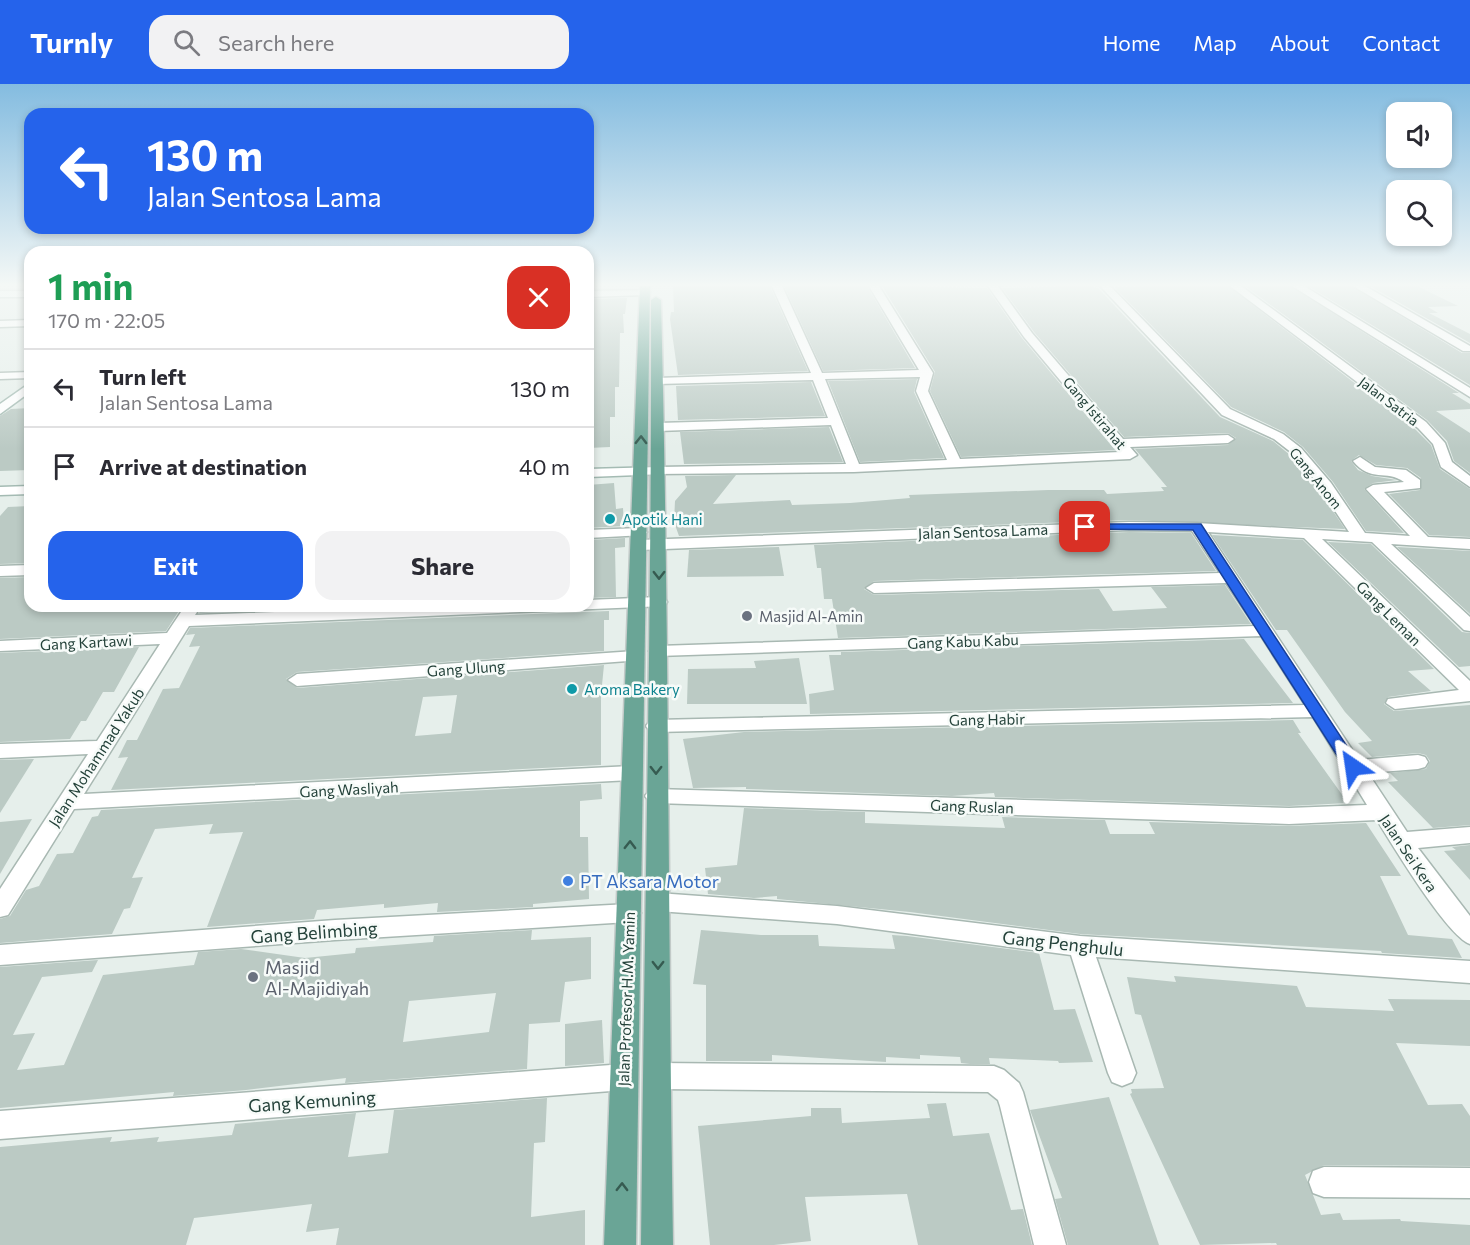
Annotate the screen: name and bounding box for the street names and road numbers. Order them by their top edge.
street label: Gang Istirahat [1060,373,1130,453]
street label: Jalan Satria [1356,373,1422,429]
street label: Gang Anom [1286,444,1346,512]
street label: Jalan Sentosa Lama [918,520,1048,542]
street label: Gang Leman [1353,577,1425,649]
street label: Gang Kabu Kabu [907,630,1019,652]
street label: Gang Kartawi [40,631,132,653]
street label: Gang Ulung [426,656,506,680]
street label: Jalan Mohammad Yakub [44,684,148,830]
street label: Gang Habir [949,709,1025,729]
street label: Gang Wasliyah [299,777,399,801]
street label: Gang Ruslan [930,796,1014,816]
street label: Jalan Sei Kera [1376,811,1442,895]
street label: Jalan Profesor H.M. Yamin [614,911,638,1087]
street label: Gang Belimbing [250,917,379,947]
street label: Gang Penghulu [1001,926,1125,960]
street label: Gang Kemuning [247,1086,377,1116]

